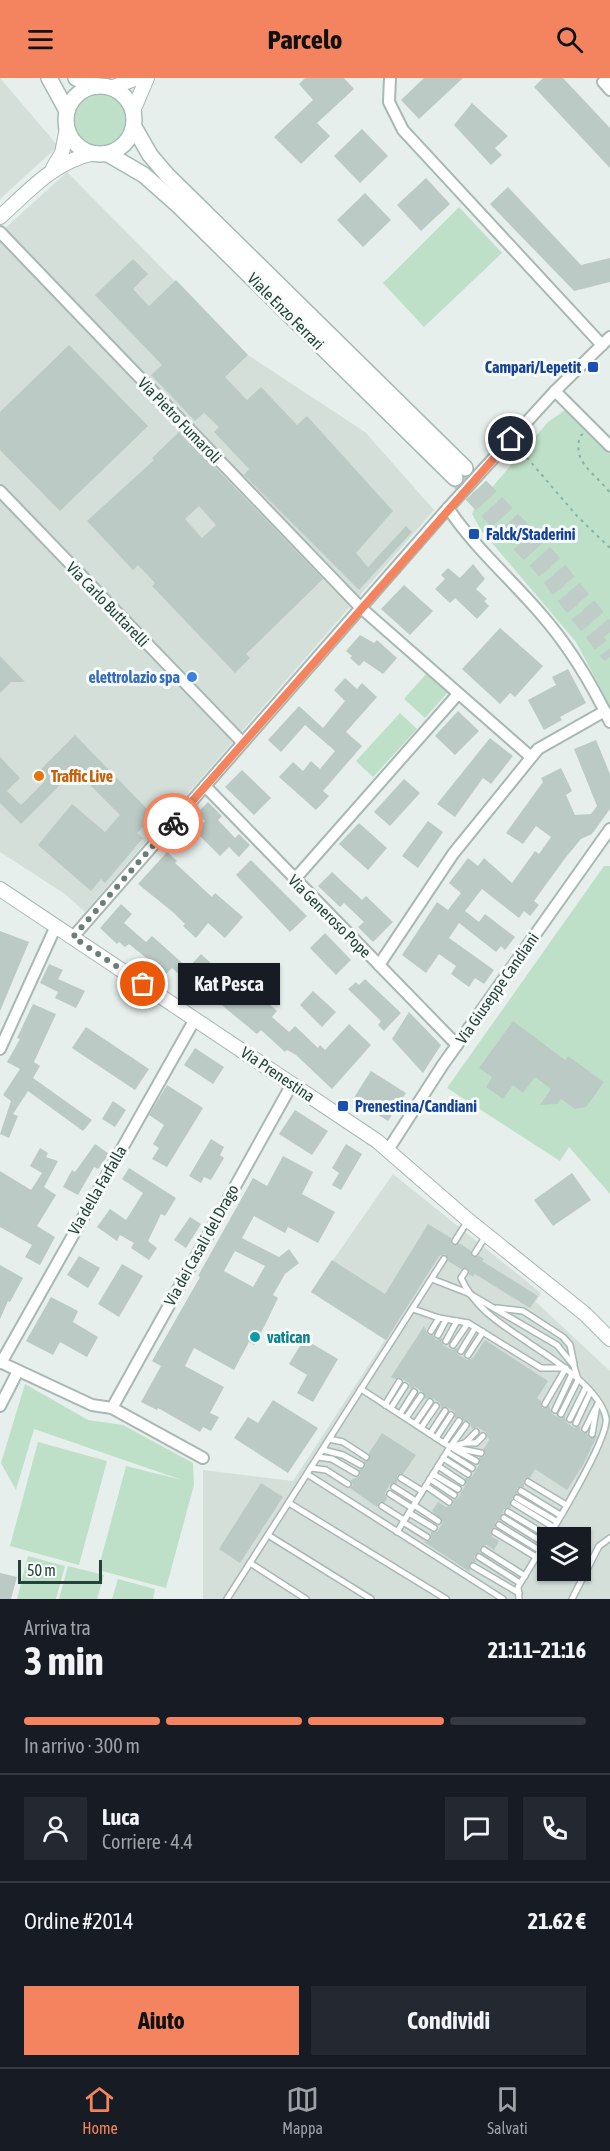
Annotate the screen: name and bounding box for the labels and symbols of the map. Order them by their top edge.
street label: Viale Enzo Ferrari [244,269,328,353]
place label: Campari/Lepetit [485,358,581,376]
marker: Campari/Lepetit [586,360,600,374]
street label: Via Pietro Fumaroli [135,374,225,466]
pin [485,413,536,464]
place label: Falck/Staderini [486,525,576,543]
marker: Falck/Staderini [467,527,481,541]
street label: Via Carlo Buttarelli [63,558,153,650]
place label: elettrolazio spa [88,668,180,686]
marker: elettrolazio spa [185,670,199,684]
place label: Traffic Live [51,767,113,785]
marker: Traffic Live [32,769,46,783]
courier [143,793,203,853]
street label: Via Generoso Pope [284,871,375,962]
street label: Via Giuseppe Candiani [452,929,543,1047]
pin [117,958,168,1009]
callout: Kat Pesca [179,963,281,1005]
street label: Via Prenestina [238,1043,318,1105]
place label: Prenestina/Candiani [355,1097,477,1115]
marker: Prenestina/Candiani [336,1099,350,1113]
street label: Via della Farfalla [64,1142,130,1238]
street label: Via dei Casali del Drago [160,1181,243,1309]
place label: vatican [267,1328,311,1346]
marker: vatican [248,1330,262,1344]
scale bar [18,1557,102,1584]

